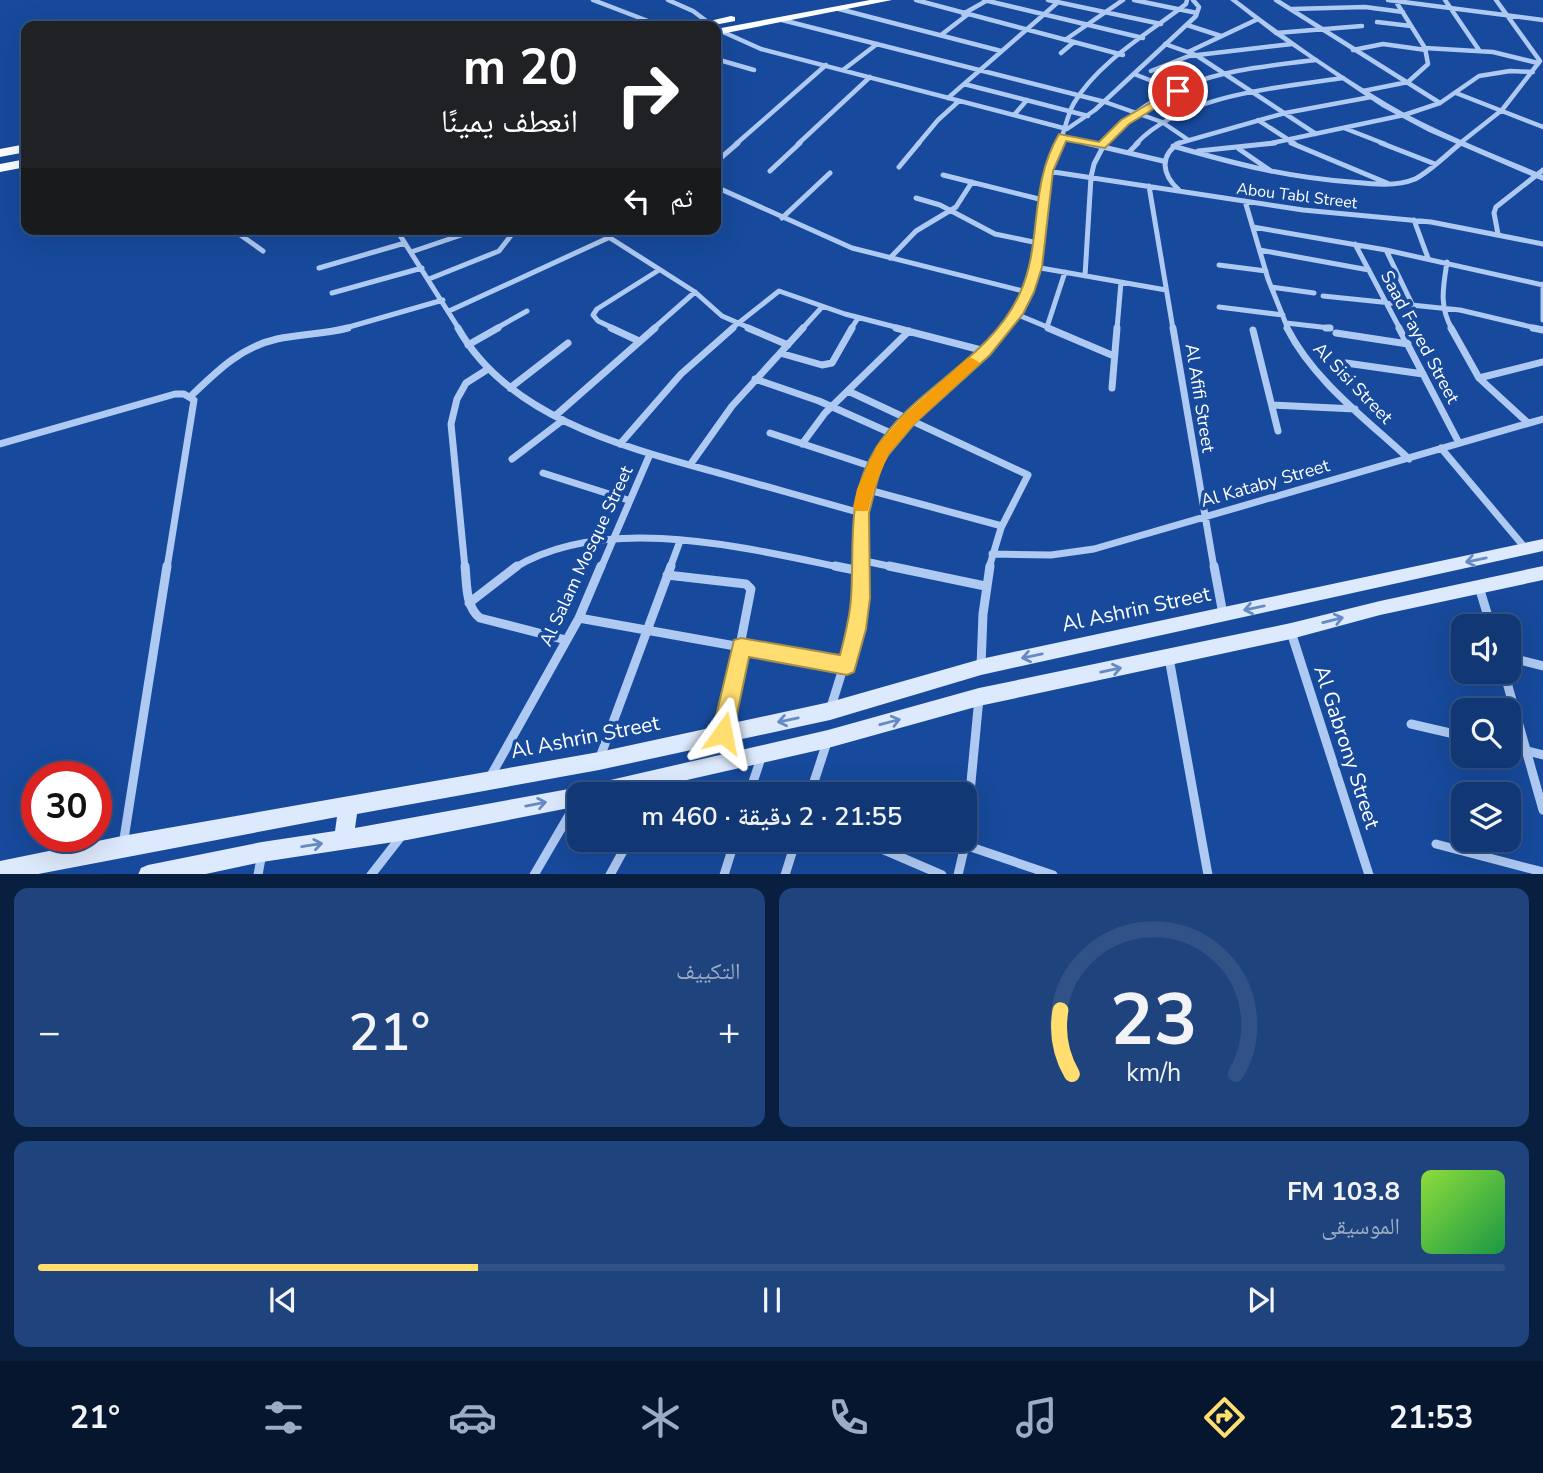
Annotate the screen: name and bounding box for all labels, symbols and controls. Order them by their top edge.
text: 20 m [463,34,578,101]
icon: right [602,49,693,140]
pin [1148,61,1208,121]
icon: arrive [1159,72,1197,110]
text: انعطف يمينًا [441,100,578,143]
street label: Abou Tabl Street [1235,178,1359,214]
text: ثم [670,181,693,216]
icon: left [618,182,656,220]
street label: Saad Fayed Street [1375,266,1465,408]
street label: Al Sisi Street [1308,337,1399,430]
street label: Al Afifi Street [1180,342,1221,455]
street label: Al Kataby Street [1198,453,1333,513]
street label: Al Salam Mosque Street [534,461,639,650]
one-way arrow [1465,553,1488,567]
street label: Al Ashrin Street [1059,579,1213,638]
one-way arrow [1243,602,1266,616]
one-way arrow [1321,613,1344,626]
map controls [1451,614,1521,852]
button: sound [1451,614,1521,684]
one-way arrow [1021,650,1044,664]
one-way arrow [1099,662,1122,676]
street label: Al Gabrony Street [1307,662,1387,833]
position arrow [686,696,760,770]
button: search [1451,698,1521,768]
street label: Al Ashrin Street [508,709,662,765]
one-way arrow [777,713,800,727]
one-way arrow [879,714,901,727]
speed limit sign: 30 [21,761,112,852]
button: layers [1451,782,1521,852]
one-way arrow [524,797,547,811]
text: 21:55 · 2 دقيقة · 460 m [642,799,902,834]
one-way arrow [300,838,323,851]
text: التكييف [676,956,741,987]
text: 23 [1110,970,1197,1070]
text: 21° [348,997,430,1068]
text: − [38,1007,61,1058]
text: + [718,1007,741,1058]
text: km/h [1126,1055,1181,1089]
text: 103.8 FM [1287,1174,1400,1209]
text: الموسيقى [1321,1211,1400,1242]
icon: previous [264,1281,302,1319]
icon: pause [753,1281,791,1319]
icon: next [1242,1281,1280,1319]
icon: filters [259,1393,308,1442]
icon: car [448,1393,497,1442]
icon: climate [636,1393,685,1442]
icon: phone [824,1393,873,1442]
icon: music [1012,1393,1061,1442]
icon: directions [1200,1393,1249,1442]
text: 21° [70,1396,120,1439]
text: 21:53 [1389,1396,1473,1439]

